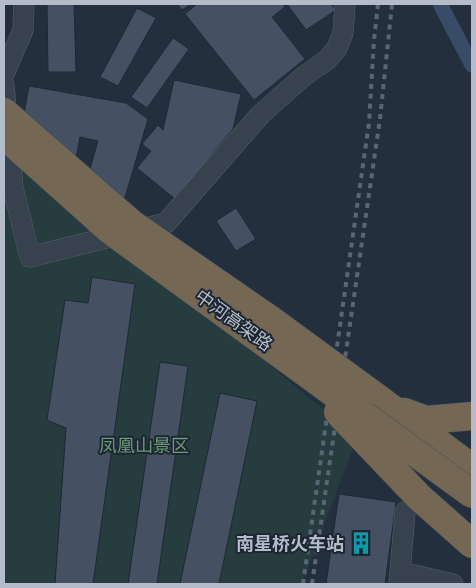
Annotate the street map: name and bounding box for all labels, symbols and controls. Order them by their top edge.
street label: 中河高架路 [190,283,278,357]
park label: 凤凰山景区 [99,432,189,459]
place label: 南星桥火车站 [236,530,344,557]
building icon: 南星桥火车站 [348,530,374,556]

